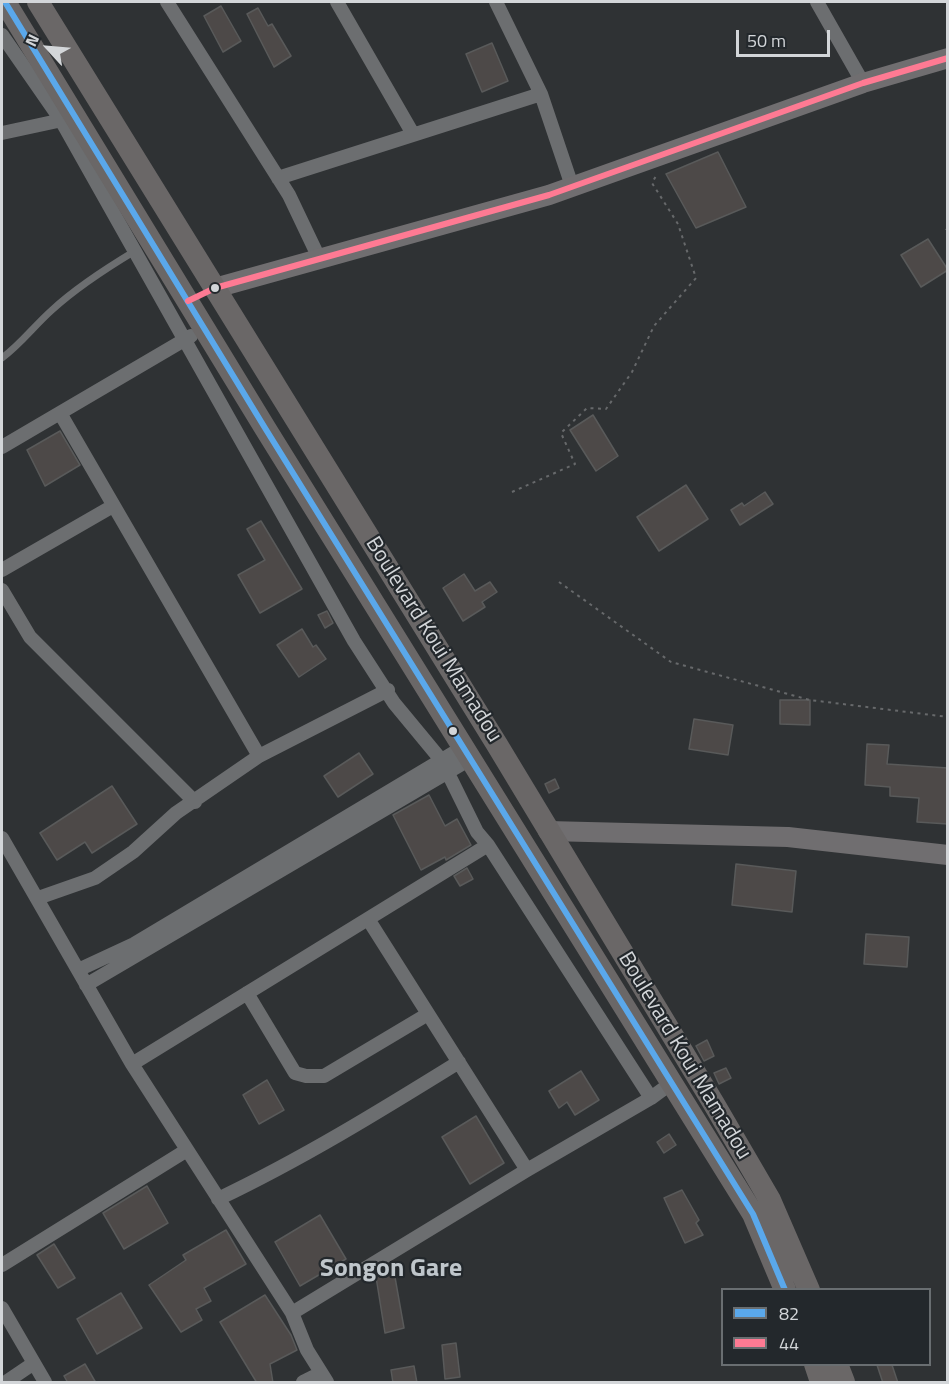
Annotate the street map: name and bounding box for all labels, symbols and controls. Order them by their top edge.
north arrow [18,18,78,78]
scale bar [739,18,834,56]
text: 50 m [747,27,786,54]
text: N [19,30,45,50]
unlabelled marker [209,282,221,294]
street label: Boulevard Koui Mamadou [359,532,507,748]
unlabelled marker [447,725,459,737]
street label: Boulevard Koui Mamadou [612,948,756,1164]
district label: Songon Gare [320,1254,462,1286]
legend [721,1288,931,1366]
text: 82 [779,1300,799,1327]
text: 44 [779,1330,799,1357]

